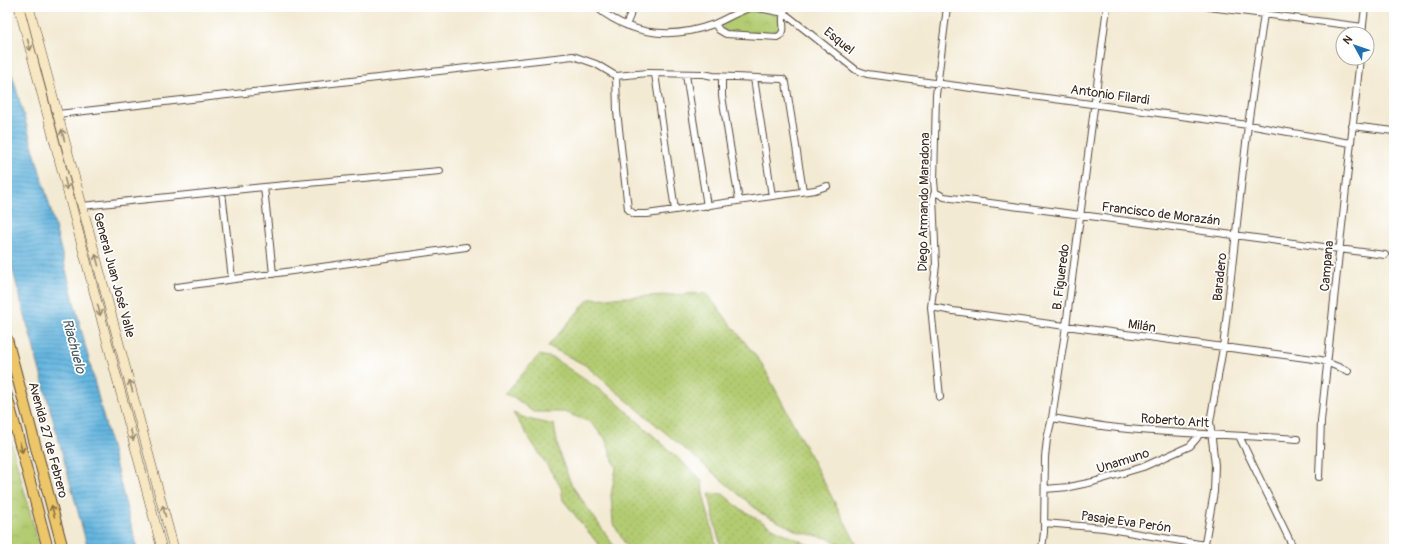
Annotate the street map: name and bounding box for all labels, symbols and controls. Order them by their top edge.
street label: Esquel [820,24,858,58]
north arrow [1335,26,1375,66]
text: N [1340,32,1355,47]
one-way arrow [26,38,33,51]
street label: Antonio Filardi [1069,82,1151,108]
one-way arrow [59,128,66,141]
street label: Diego Armando Maradona [915,132,933,272]
one-way arrow [62,177,70,190]
street label: Francisco de Morazán [1101,199,1221,229]
street label: General Juan José Valle [90,211,139,340]
street label: Campana [1317,240,1337,292]
street label: B. Figueredo [1049,243,1073,311]
street label: Baradero [1210,252,1230,302]
one-way arrow [93,254,100,267]
one-way arrow [96,303,103,316]
street label: Milán [1127,316,1157,336]
water label: Riachuelo [59,317,90,376]
street label: Avenida 27 de Febrero [25,380,71,500]
one-way arrow [126,380,134,393]
street label: Roberto Arlt [1140,411,1210,431]
one-way arrow [129,429,136,442]
one-way arrow [18,440,25,453]
street label: Unamuno [1095,445,1151,477]
one-way arrow [49,505,56,518]
one-way arrow [160,505,167,518]
street label: Pasaje Eva Perón [1080,508,1172,536]

